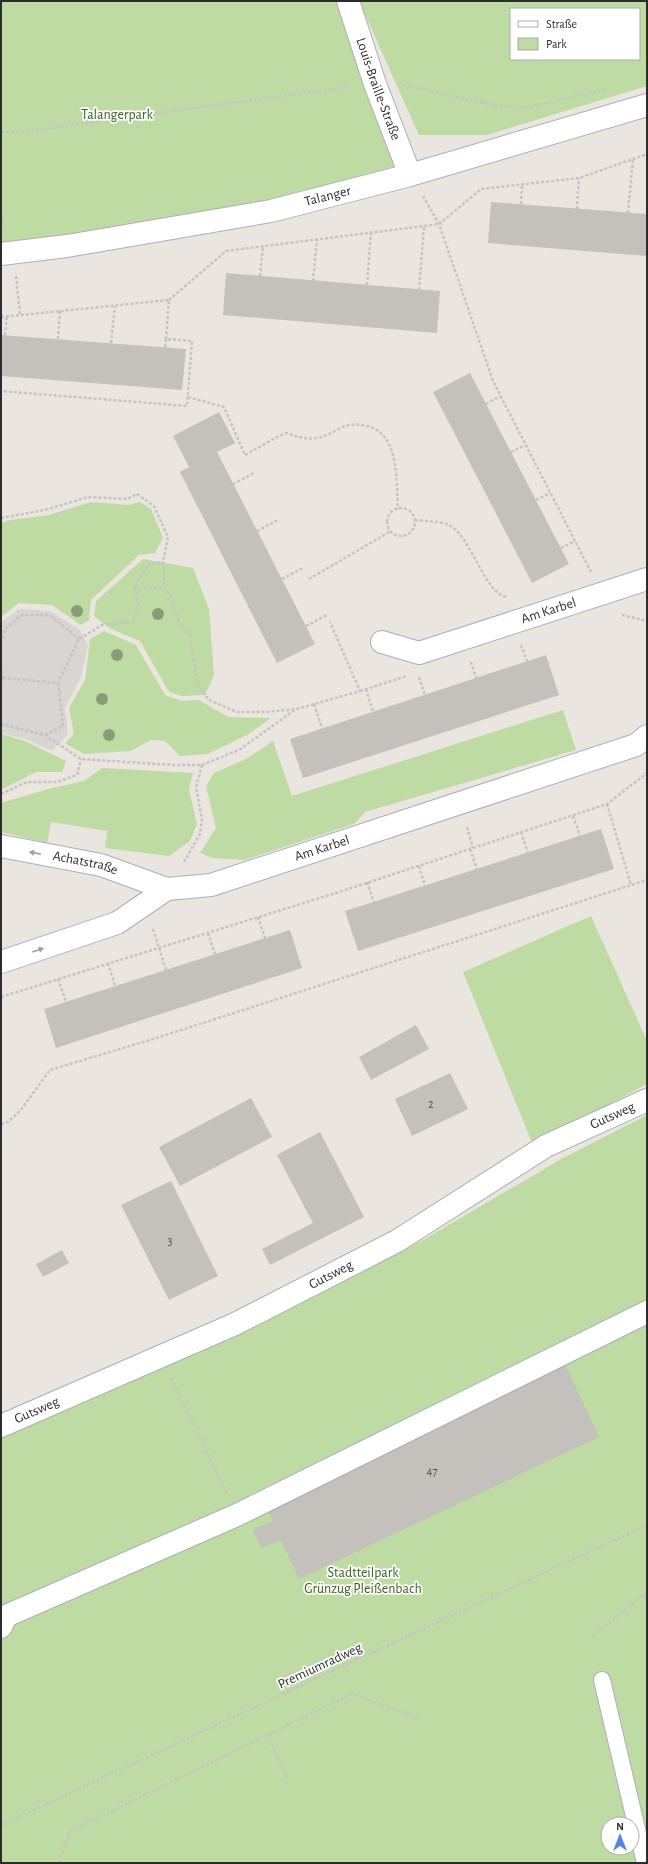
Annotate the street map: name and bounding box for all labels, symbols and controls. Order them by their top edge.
legend [510,8,640,60]
text: Straße [546,18,577,30]
street label: Louis-Braille-Straße [353,36,403,142]
text: Park [546,38,567,50]
park label: Talangerpark [81,108,153,122]
street label: Talanger [303,184,353,209]
street label: Am Karbel [519,595,578,626]
street label: Am Karbel [293,833,351,864]
street label: Achatstraße [52,849,120,877]
one-way arrow [29,850,41,856]
one-way arrow [32,946,44,952]
house number: 2 [428,1098,434,1110]
street label: Gutsweg [588,1099,637,1132]
house number: 3 [168,1235,173,1247]
street label: Gutsweg [307,1258,355,1292]
street label: Gutsweg [12,1394,61,1426]
house number: 47 [427,1465,437,1477]
park label: Stadtteilpark Grünzug Pleißenbach [304,1566,422,1596]
street label: Premiumradweg [276,1640,364,1692]
north arrow [600,1816,640,1856]
text: N [616,1821,624,1832]

